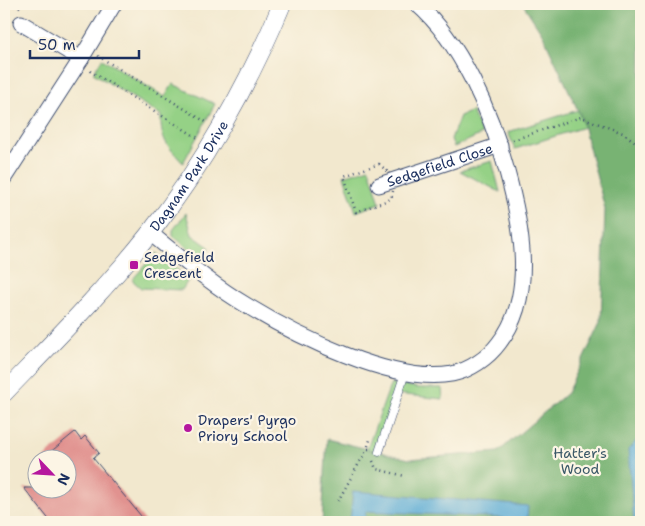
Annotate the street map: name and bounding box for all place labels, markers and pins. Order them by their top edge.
place label: Sedgefield Crescent [144,248,214,282]
marker: Sedgefield Crescent [128,259,140,271]
place label: Drapers' Pyrgo Priory School [198,411,296,445]
marker: Drapers' Pyrgo Priory School [182,422,194,434]

